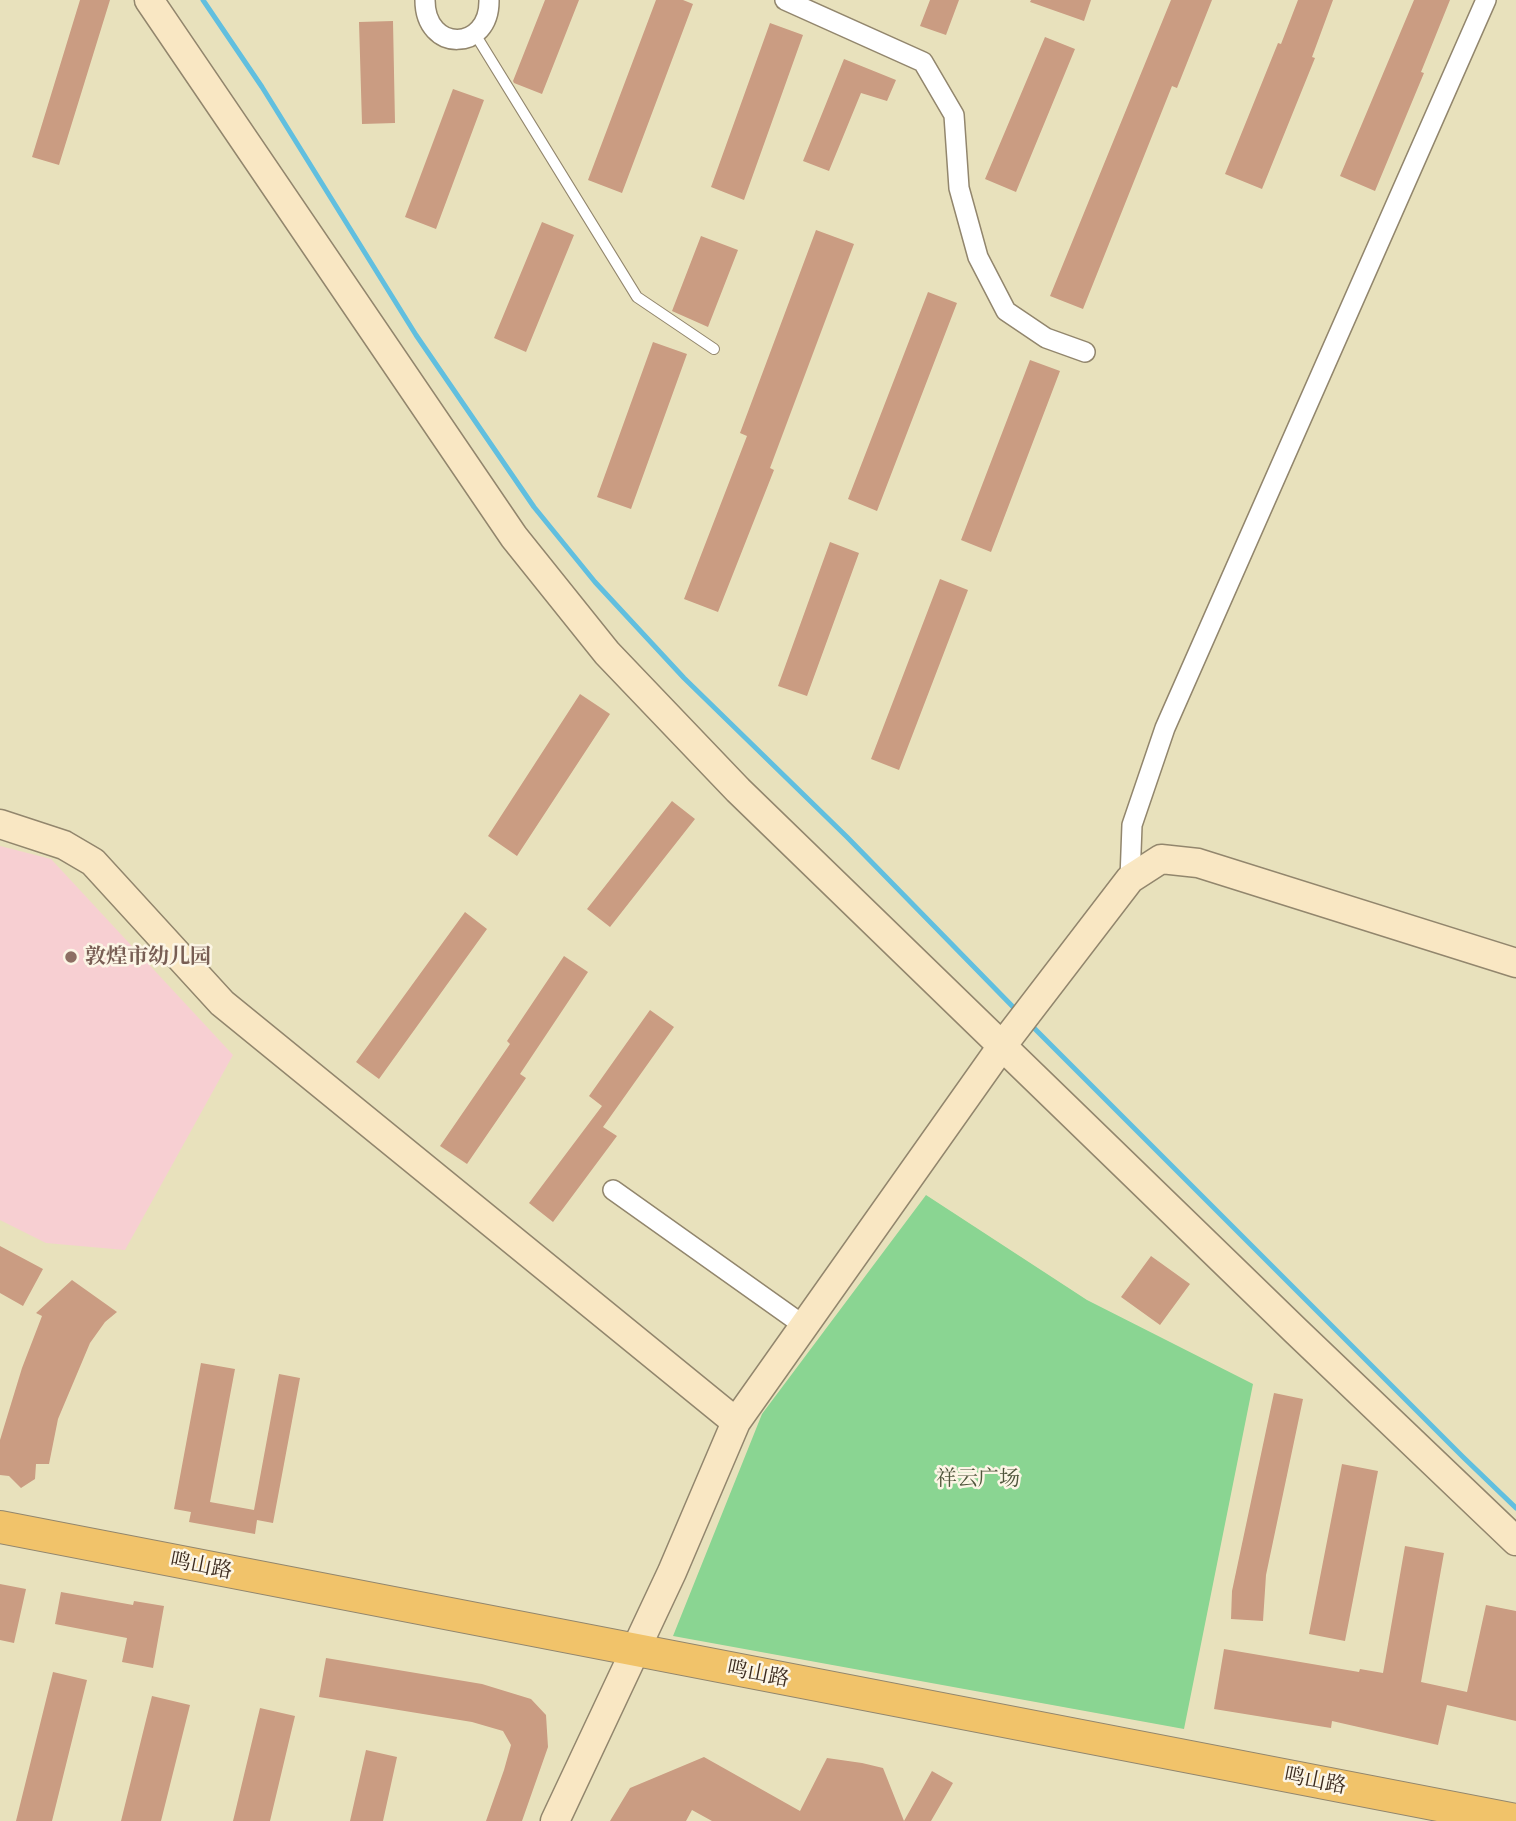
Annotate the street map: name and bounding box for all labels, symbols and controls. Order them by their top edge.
place label: 敦煌市幼儿园 [85,944,211,970]
marker: 敦煌市幼儿园 [63,949,79,965]
park label: 祥云广场 [936,1466,1020,1492]
street label: 鸣山路 [168,1548,234,1584]
street label: 鸣山路 [725,1656,791,1692]
street label: 鸣山路 [1282,1763,1348,1799]

